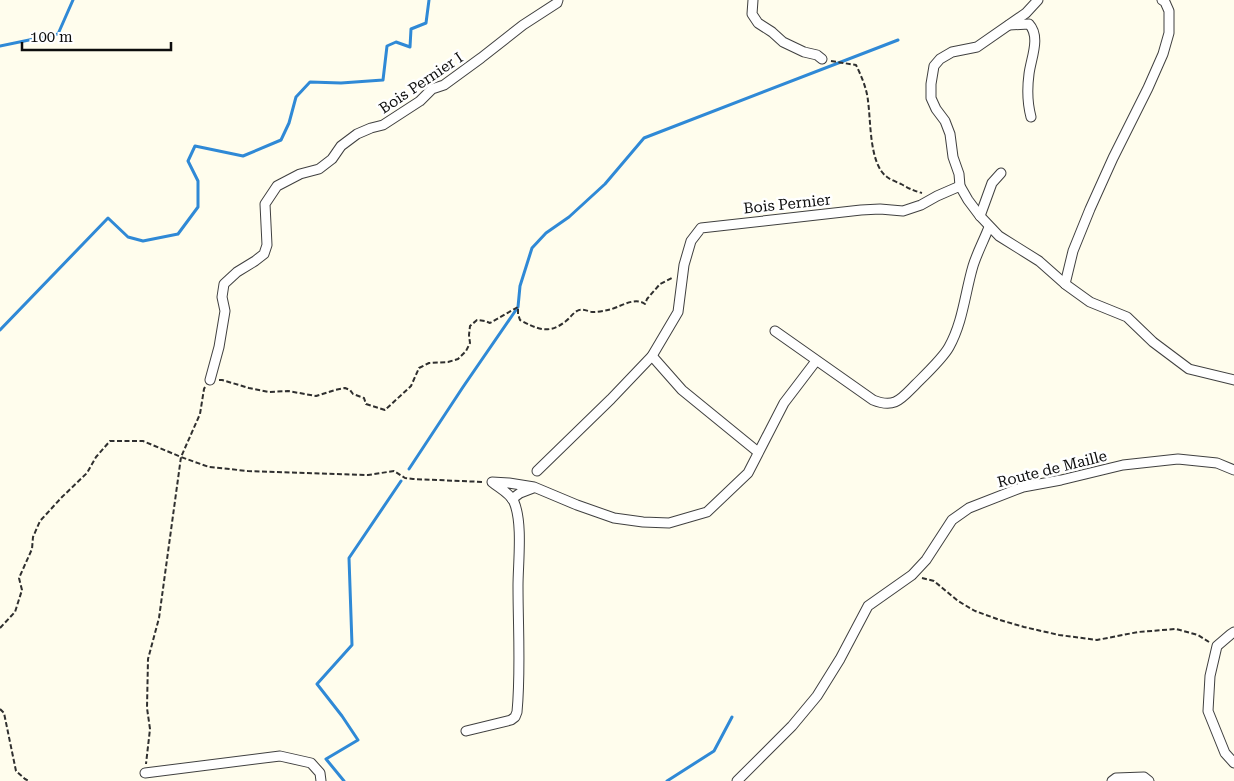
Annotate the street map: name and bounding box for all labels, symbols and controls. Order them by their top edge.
scale bar [22,20,171,52]
text: 100 m [30,28,73,46]
street label: Bois Pernier I [376,48,466,118]
street label: Bois Pernier [742,190,832,218]
street label: Route de Maille [995,447,1109,491]

